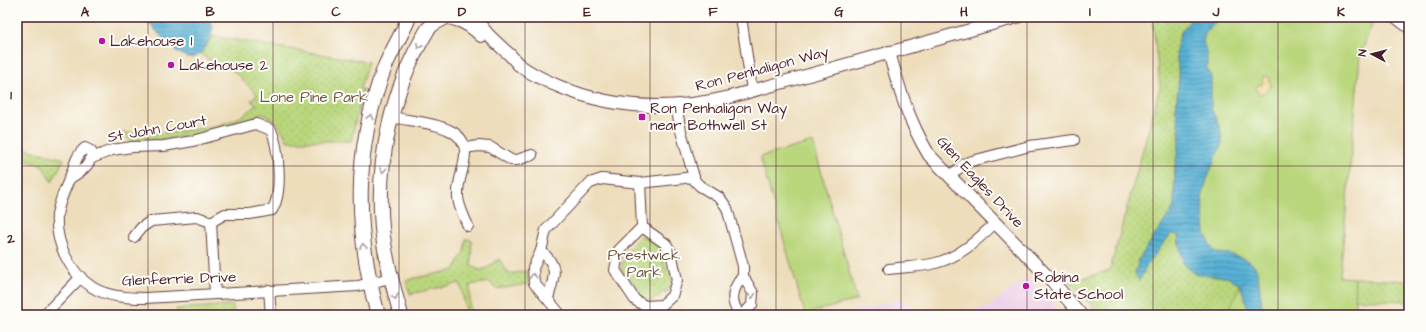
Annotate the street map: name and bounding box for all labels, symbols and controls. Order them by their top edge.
text: A [81,3,90,21]
text: B [205,3,215,21]
text: C [331,3,341,21]
text: D [458,3,467,21]
text: E [583,3,591,21]
text: F [708,3,718,21]
text: G [834,3,844,21]
text: H [960,3,968,21]
text: I [1089,3,1091,21]
text: J [1212,3,1220,21]
text: K [1337,3,1345,21]
place label: Lakehouse 1 [110,31,192,52]
north arrow [1352,34,1392,74]
marker: Lakehouse 1 [97,36,107,46]
one-way arrow [416,41,424,49]
street label: Ron Penhaligon Way [693,41,831,98]
text: N [1355,48,1370,57]
place label: Lakehouse 2 [179,55,268,76]
marker: Lakehouse 2 [166,60,176,70]
text: 1 [10,86,12,104]
park label: Lone Pine Park [260,87,368,108]
place label: Ron Penhaligon Way near Bothwell St [650,98,787,136]
street label: St John Court [106,110,208,148]
marker: Ron Penhaligon Way near Bothwell St [637,112,647,122]
one-way arrow [365,114,373,120]
street label: Glen Eagles Drive [931,131,1028,233]
one-way arrow [378,167,387,173]
text: 2 [6,230,15,248]
one-way arrow [359,243,368,249]
park label: Prestwick Park [608,245,680,283]
street label: Glenferrie Drive [121,267,237,291]
place label: Robina State School [1034,267,1123,305]
one-way arrow [529,273,538,279]
marker: Robina State School [1021,281,1031,291]
one-way arrow [391,293,399,300]
one-way arrow [747,293,756,299]

